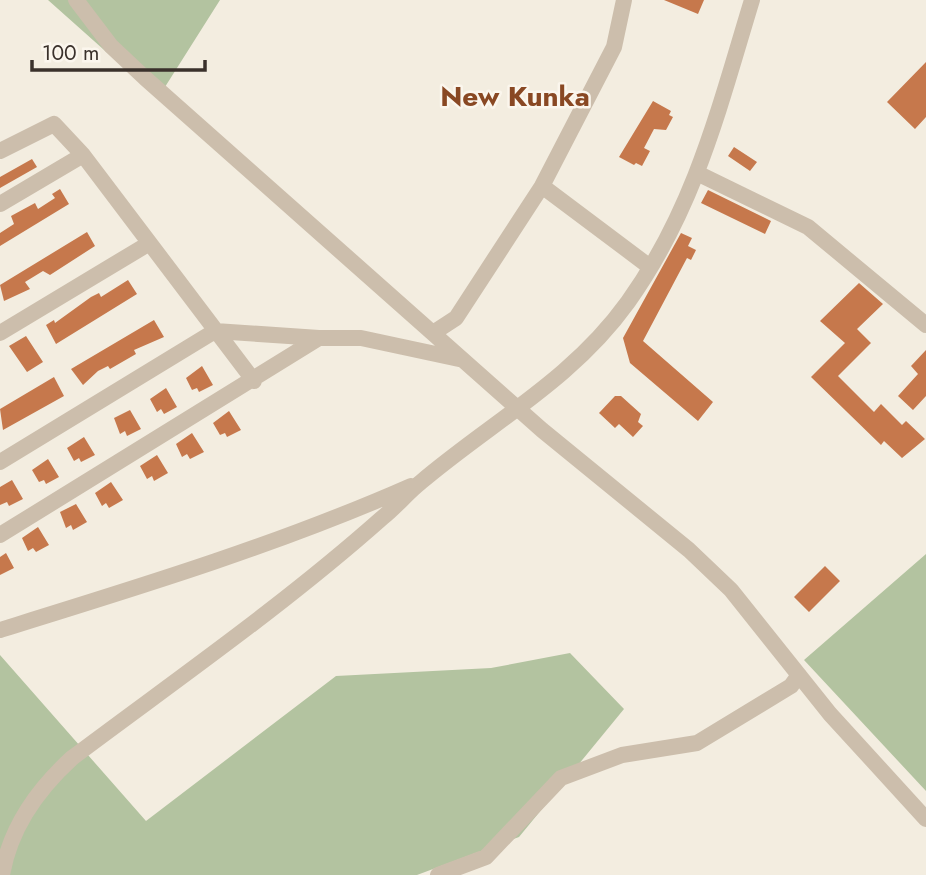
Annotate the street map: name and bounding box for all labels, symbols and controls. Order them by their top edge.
scale bar [32,28,205,72]
text: 100 m [42,38,99,68]
district label: New Kunka [440,76,590,117]

